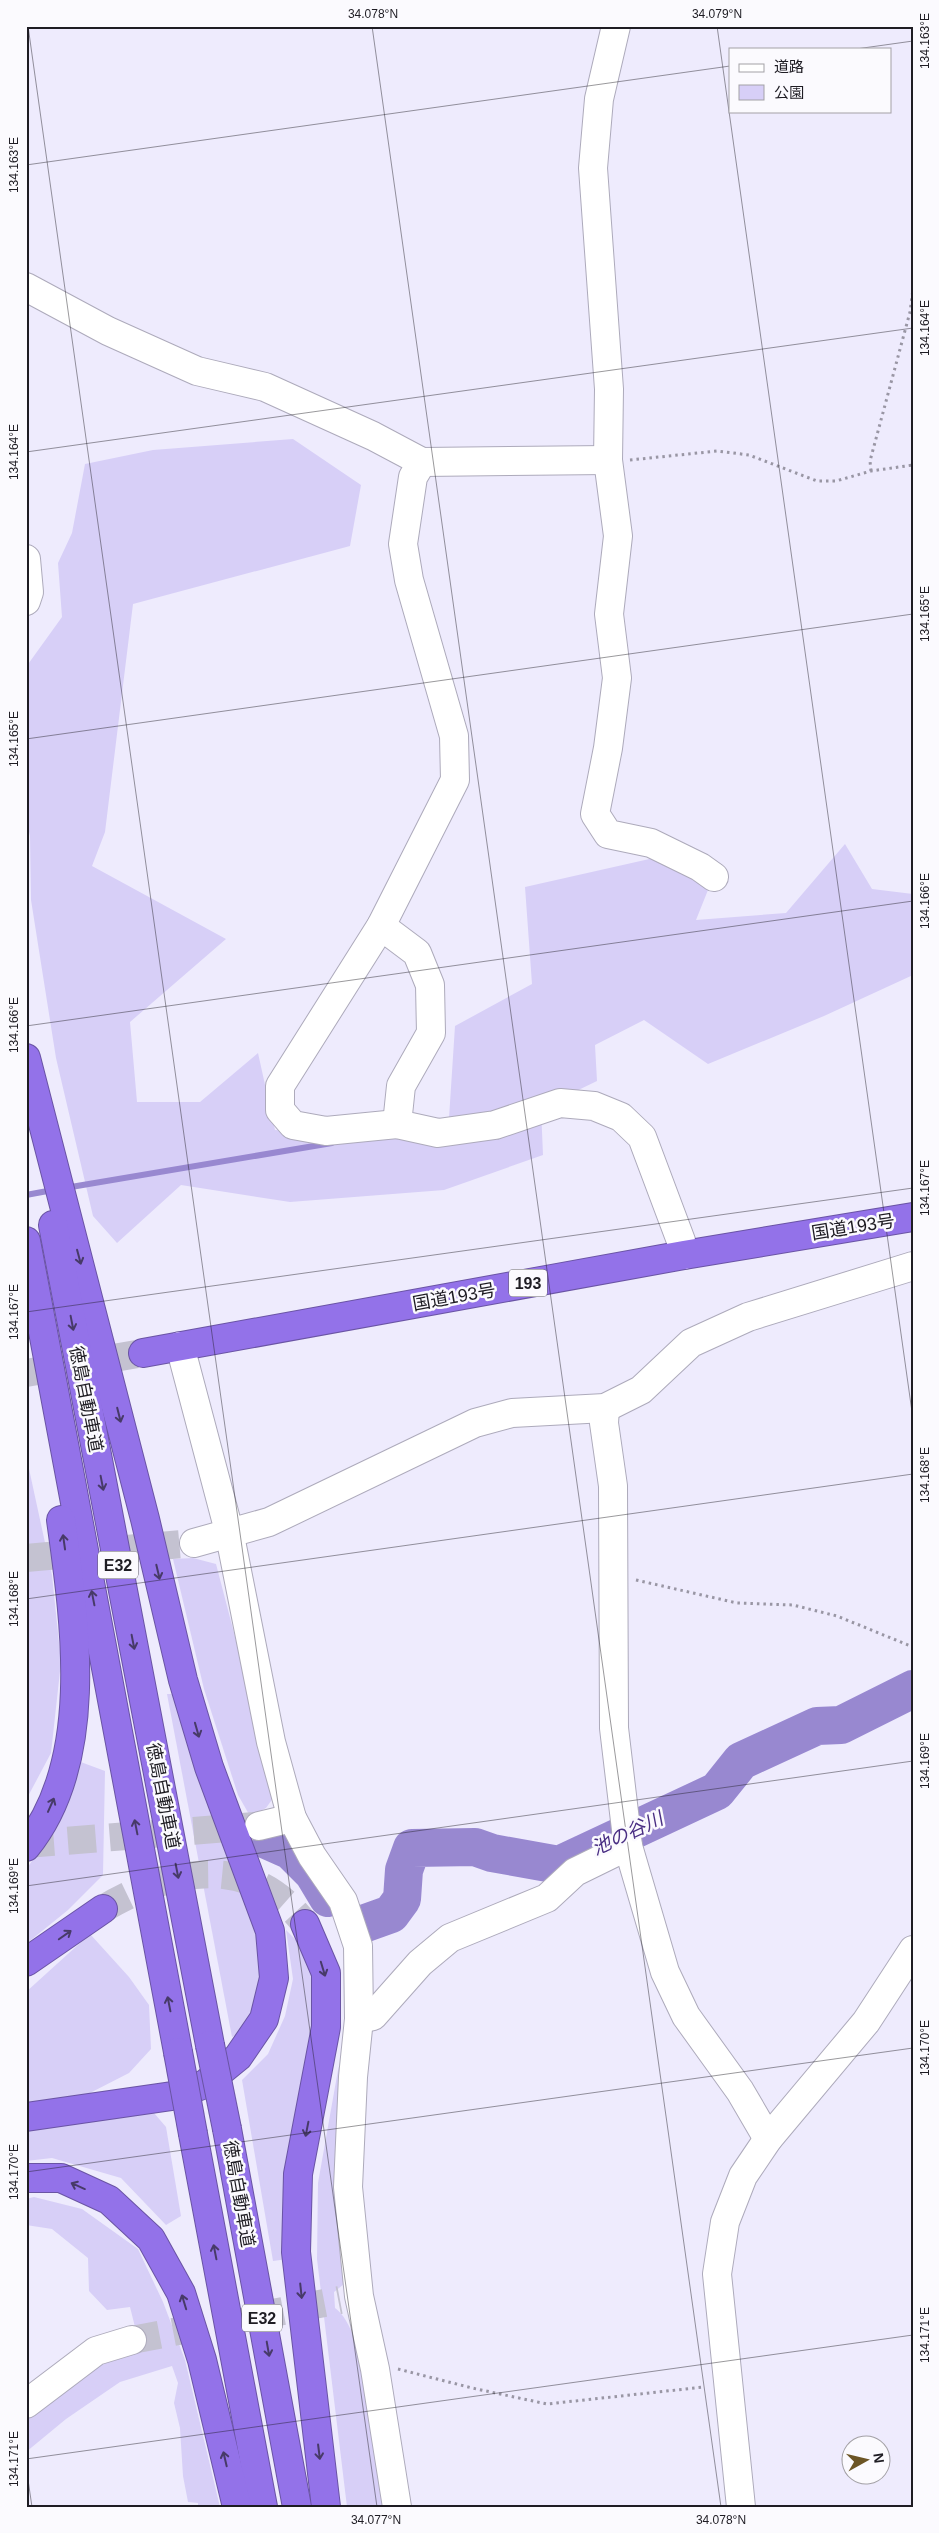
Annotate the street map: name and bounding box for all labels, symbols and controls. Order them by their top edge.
text: 34.078°N [348,7,398,21]
text: 34.079°N [692,7,742,21]
text: 134.163°E [918,13,932,69]
legend [729,48,892,112]
text: 道路 [774,58,804,75]
text: 公園 [774,84,804,101]
text: 134.163°E [7,137,21,193]
text: 134.164°E [918,300,932,356]
text: 134.164°E [7,424,21,480]
text: 134.165°E [918,586,932,642]
text: 134.165°E [7,711,21,767]
text: 134.166°E [918,873,932,929]
text: 134.166°E [7,997,21,1053]
text: 134.167°E [918,1160,932,1216]
street label: 国道193号 [810,1211,896,1243]
one-way arrow [74,1249,84,1265]
road number: 193 [509,1270,547,1296]
street label: 国道193号 [411,1280,497,1314]
text: 134.167°E [7,1284,21,1340]
one-way arrow [67,1315,77,1331]
street label: 徳島自動車道 [66,1344,106,1454]
one-way arrow [115,1406,124,1422]
text: 134.168°E [918,1447,932,1503]
one-way arrow [98,1474,108,1490]
one-way arrow [59,1534,69,1550]
road number: E32 [98,1552,138,1578]
one-way arrow [154,1564,163,1580]
text: 134.168°E [7,1571,21,1627]
one-way arrow [88,1591,98,1607]
one-way arrow [129,1634,138,1650]
one-way arrow [193,1722,203,1738]
text: 134.169°E [918,1733,932,1789]
street label: 徳島自動車道 [143,1741,183,1851]
one-way arrow [46,1798,56,1813]
water label: 池の谷川 [588,1807,668,1859]
one-way arrow [131,1819,140,1835]
text: 134.169°E [7,1858,21,1914]
one-way arrow [173,1862,182,1878]
one-way arrow [58,1930,72,1940]
one-way arrow [319,1961,329,1977]
one-way arrow [164,1996,174,2012]
text: 134.170°E [918,2020,932,2076]
one-way arrow [301,2121,311,2137]
street label: 徳島自動車道 [220,2139,258,2249]
text: 134.170°E [7,2144,21,2200]
one-way arrow [71,2181,86,2191]
one-way arrow [209,2245,219,2261]
one-way arrow [296,2282,305,2298]
one-way arrow [179,2295,188,2311]
road number: E32 [242,2304,282,2332]
text: 134.171°E [918,2307,932,2363]
one-way arrow [263,2340,273,2356]
text: 134.171°E [7,2431,21,2487]
north arrow [842,2436,892,2486]
one-way arrow [314,2444,324,2460]
one-way arrow [220,2452,229,2468]
text: N [870,2452,888,2464]
text: 34.077°N [351,2513,401,2527]
text: 34.078°N [696,2513,746,2527]

